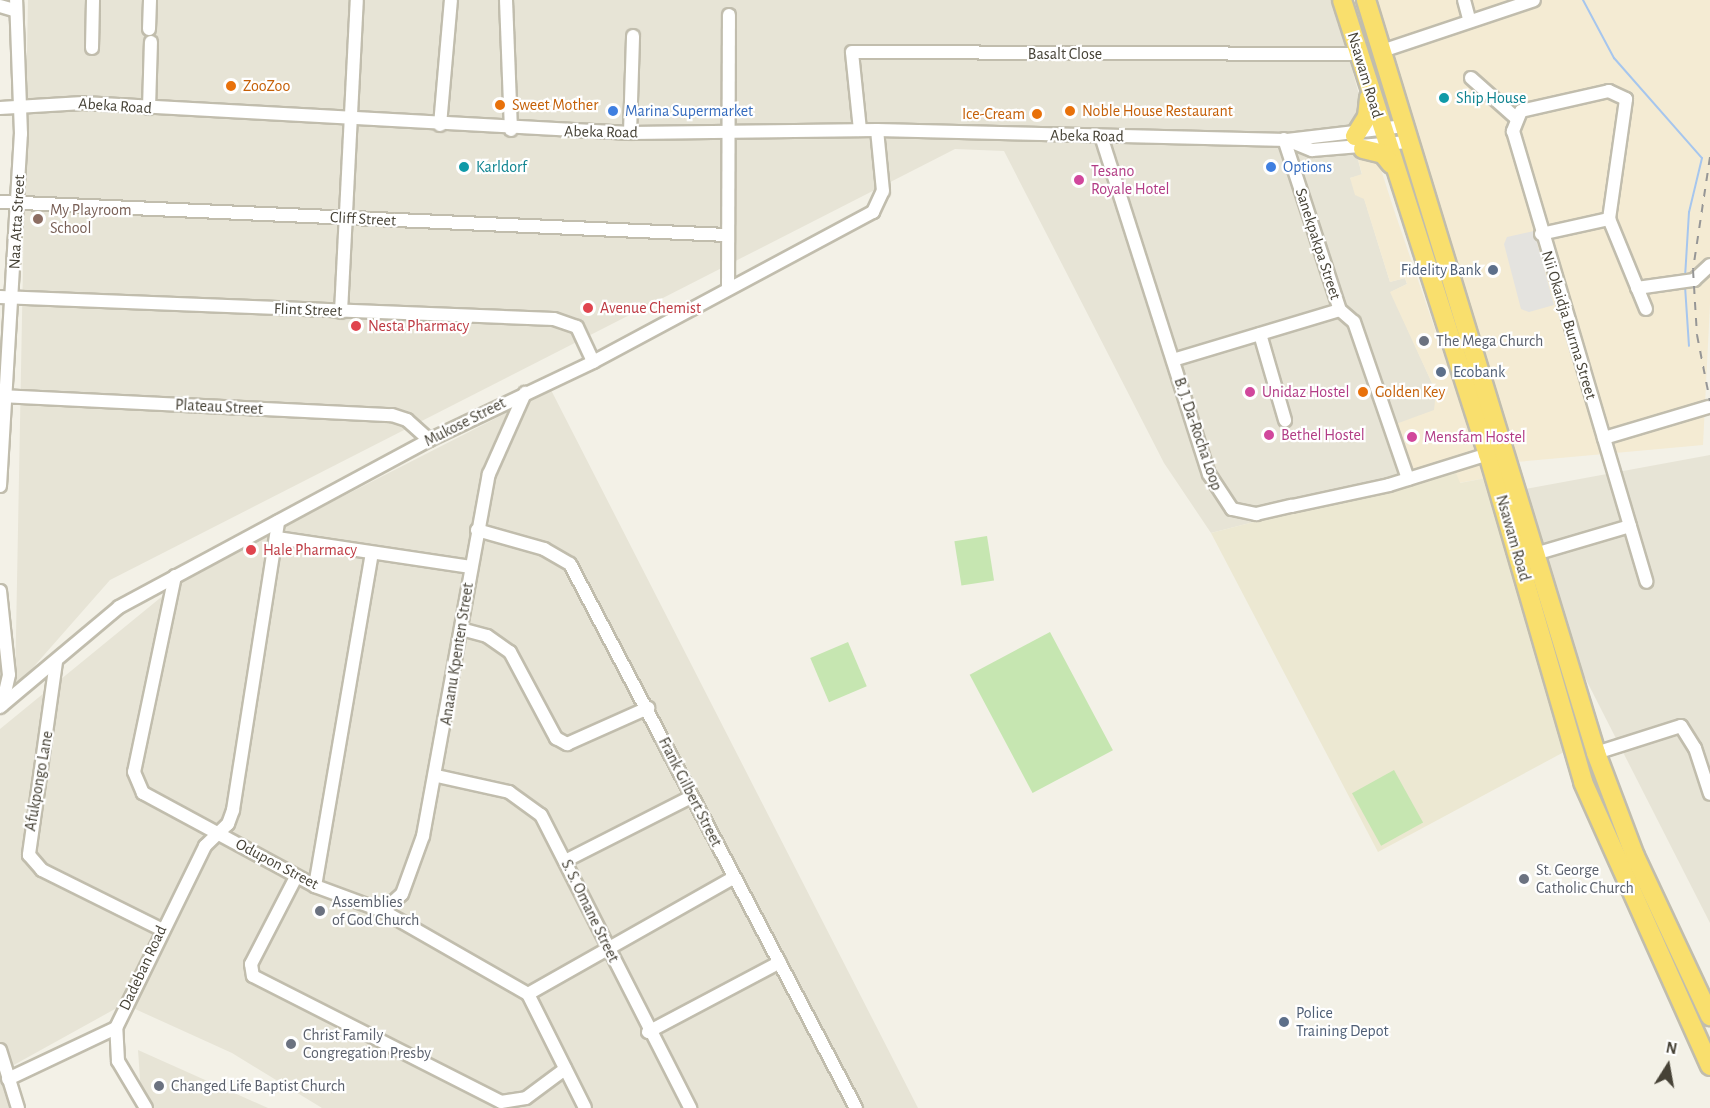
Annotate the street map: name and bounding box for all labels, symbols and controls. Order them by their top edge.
street label: Nsawam Road [1343,30,1387,120]
street label: Basalt Close [1028,44,1102,64]
place label: ZooZoo [243,76,290,96]
marker: ZooZoo [224,79,238,93]
place label: Ship House [1456,88,1526,108]
marker: Ship House [1437,91,1451,105]
street label: Abeka Road [78,94,152,118]
place label: Sweet Mother [512,95,598,115]
marker: Sweet Mother [493,98,507,112]
place label: Marina Supermarket [625,101,753,121]
place label: Noble House Restaurant [1082,101,1233,121]
marker: Marina Supermarket [606,104,620,118]
place label: Ice-Cream [962,104,1025,124]
marker: Noble House Restaurant [1063,104,1077,118]
marker: Ice-Cream [1030,107,1044,121]
street label: Abeka Road [564,122,638,142]
street label: Abeka Road [1050,126,1124,146]
place label: Karldorf [476,157,527,177]
place label: Options [1283,157,1332,177]
marker: Karldorf [457,160,471,174]
marker: Options [1264,160,1278,174]
place label: Tesano Royale Hotel [1091,161,1170,199]
marker: Tesano Royale Hotel [1072,173,1086,187]
street label: Naa Atta Street [5,174,29,270]
street label: Sanekpakpa Street [1291,186,1345,302]
place label: My Playroom School [50,200,132,238]
street label: Cliff Street [329,208,397,230]
marker: My Playroom School [31,212,45,226]
street label: Nii Okaidja Burma Street [1537,248,1601,402]
place label: Fidelity Bank [1401,260,1481,280]
marker: Fidelity Bank [1486,263,1500,277]
place label: Avenue Chemist [600,298,701,318]
street label: Flint Street [273,299,343,321]
marker: Avenue Chemist [581,301,595,315]
place label: Nesta Pharmacy [368,316,469,336]
marker: Nesta Pharmacy [349,319,363,333]
place label: The Mega Church [1436,331,1543,351]
marker: The Mega Church [1417,334,1431,348]
place label: Ecobank [1453,362,1505,382]
marker: Ecobank [1434,365,1448,379]
street label: B. J. Da-Rocha Loop [1170,375,1226,493]
place label: Unidaz Hostel [1262,382,1349,402]
place label: Golden Key [1375,382,1445,402]
marker: Unidaz Hostel [1243,385,1257,399]
marker: Golden Key [1356,385,1370,399]
street label: Mukose Street [421,393,509,451]
street label: Plateau Street [175,395,263,419]
place label: Bethel Hostel [1281,425,1365,445]
place label: Mensfam Hostel [1424,427,1526,447]
marker: Bethel Hostel [1262,428,1276,442]
marker: Mensfam Hostel [1405,430,1419,444]
street label: Nsawam Road [1492,493,1534,583]
place label: Hale Pharmacy [263,540,357,560]
marker: Hale Pharmacy [244,543,258,557]
street label: Anaanu Kpenten Street [436,581,478,727]
street label: Afukpongo Lane [21,729,57,833]
street label: Frank Gilbert Street [654,734,726,850]
street label: Odupon Street [232,834,322,894]
street label: S. S. Omane Street [557,857,623,965]
place label: St. George Catholic Church [1536,860,1634,898]
marker: St. George Catholic Church [1517,872,1531,886]
place label: Assemblies of God Church [332,892,419,930]
marker: Assemblies of God Church [313,904,327,918]
street label: Dadeban Road [115,922,171,1014]
place label: Police Training Depot [1296,1003,1389,1041]
marker: Police Training Depot [1277,1015,1291,1029]
place label: Christ Family Congregation Presby [303,1025,431,1063]
north arrow [1638,1036,1698,1096]
marker: Christ Family Congregation Presby [284,1037,298,1051]
text: N [1664,1039,1678,1057]
place label: Changed Life Baptist Church [171,1076,345,1096]
marker: Changed Life Baptist Church [152,1079,166,1093]

